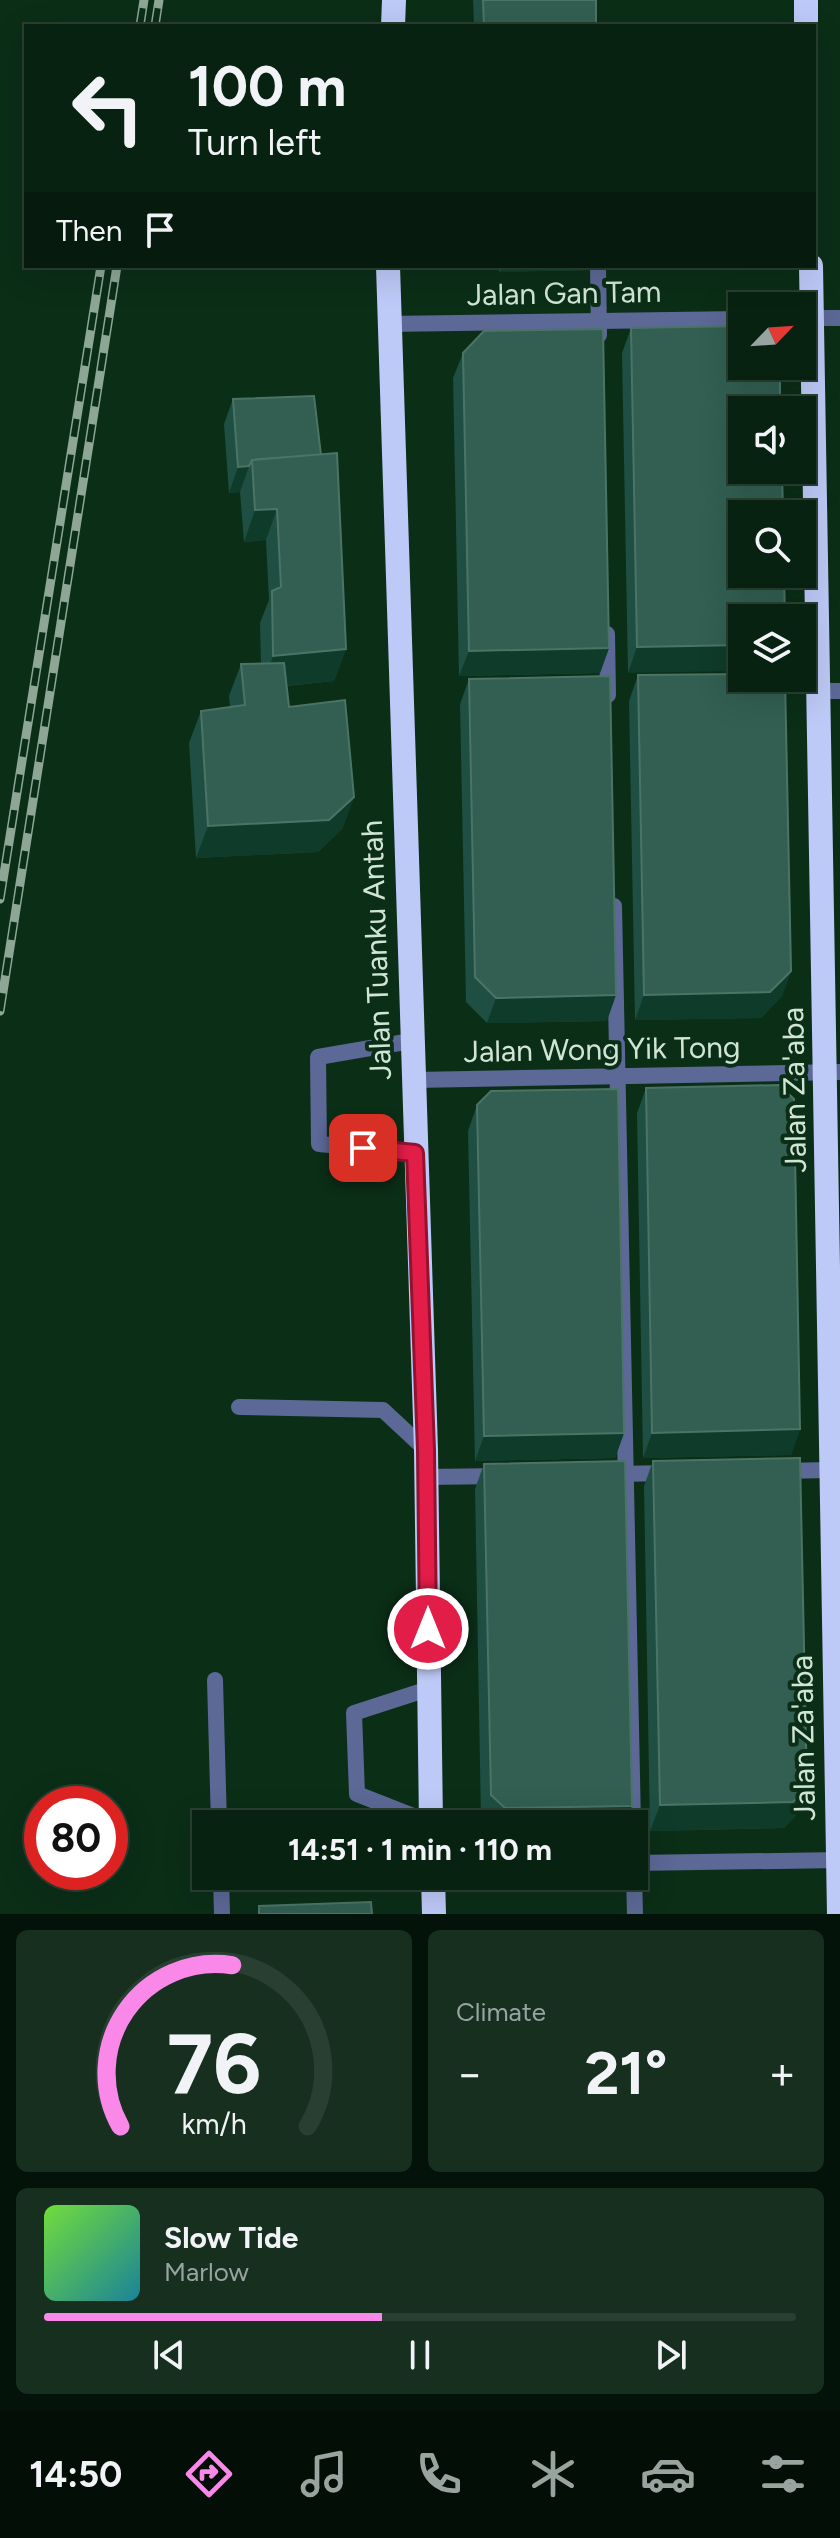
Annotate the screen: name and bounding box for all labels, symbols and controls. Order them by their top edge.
text: 100 m [188,53,346,120]
icon: left [56,56,160,160]
text: Turn left [188,121,322,164]
icon: arrive [138,208,182,252]
text: Then [56,212,122,249]
street label: Jalan Gan Tam [466,273,662,313]
north arrow [728,292,816,380]
map controls [728,292,816,692]
button: sound [728,396,816,484]
button: search [728,500,816,588]
button: layers [728,604,816,692]
street label: Jalan Tuanku Antah [353,820,399,1080]
street label: Jalan Za'aba [774,1007,814,1173]
street label: Jalan Wong Yik Tong [463,1028,741,1070]
pin [329,1114,397,1182]
icon: arrive [341,1126,385,1170]
position arrow [386,1587,470,1671]
street label: Jalan Za'aba [783,1655,823,1821]
speed limit sign: 80 [24,1786,128,1890]
text: 14:51 · 1 min · 110 m [288,1831,552,1868]
text: Climate [456,1996,546,2028]
text: 76 [167,2014,261,2114]
text: 21° [585,2037,667,2109]
text: − [456,2047,483,2100]
text: + [769,2047,796,2100]
text: km/h [181,2107,247,2141]
text: Slow Tide [164,2219,298,2256]
text: Marlow [164,2256,249,2288]
icon: previous [147,2333,191,2377]
icon: pause [398,2333,442,2377]
icon: next [649,2333,693,2377]
icon: directions [181,2446,237,2502]
icon: music [296,2446,352,2502]
icon: phone [411,2446,467,2502]
icon: climate [525,2446,581,2502]
icon: car [640,2446,696,2502]
icon: filters [755,2446,811,2502]
text: 14:50 [29,2453,122,2496]

